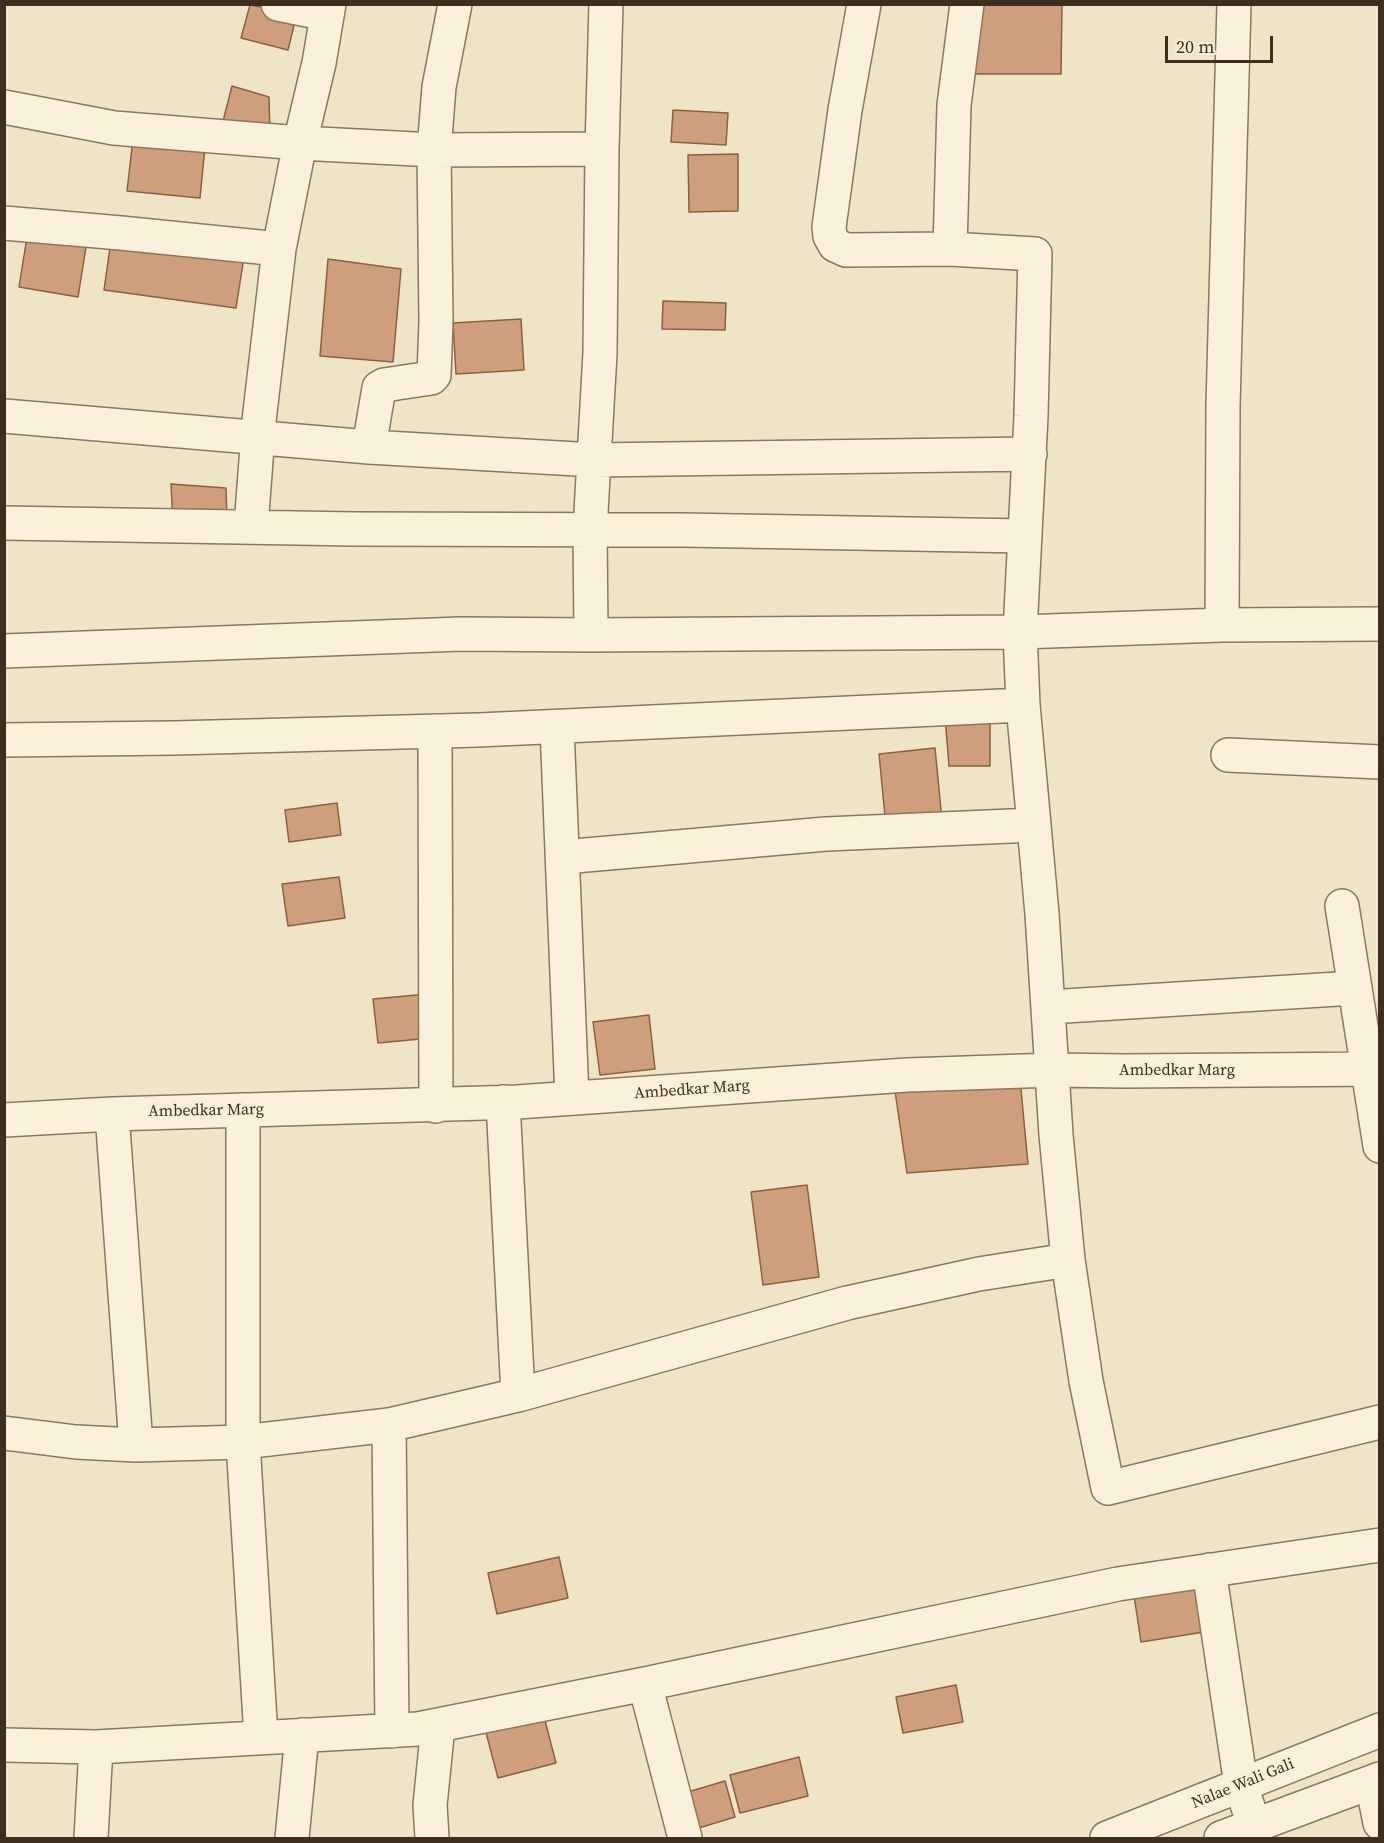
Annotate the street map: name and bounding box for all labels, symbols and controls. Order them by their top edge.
scale bar [1168,24,1276,62]
text: 20 m [1176,34,1214,59]
street label: Ambedkar Marg [1119,1061,1235,1081]
street label: Ambedkar Marg [634,1076,750,1104]
street label: Ambedkar Marg [148,1100,264,1122]
street label: Nalae Wali Gali [1189,1755,1297,1813]

